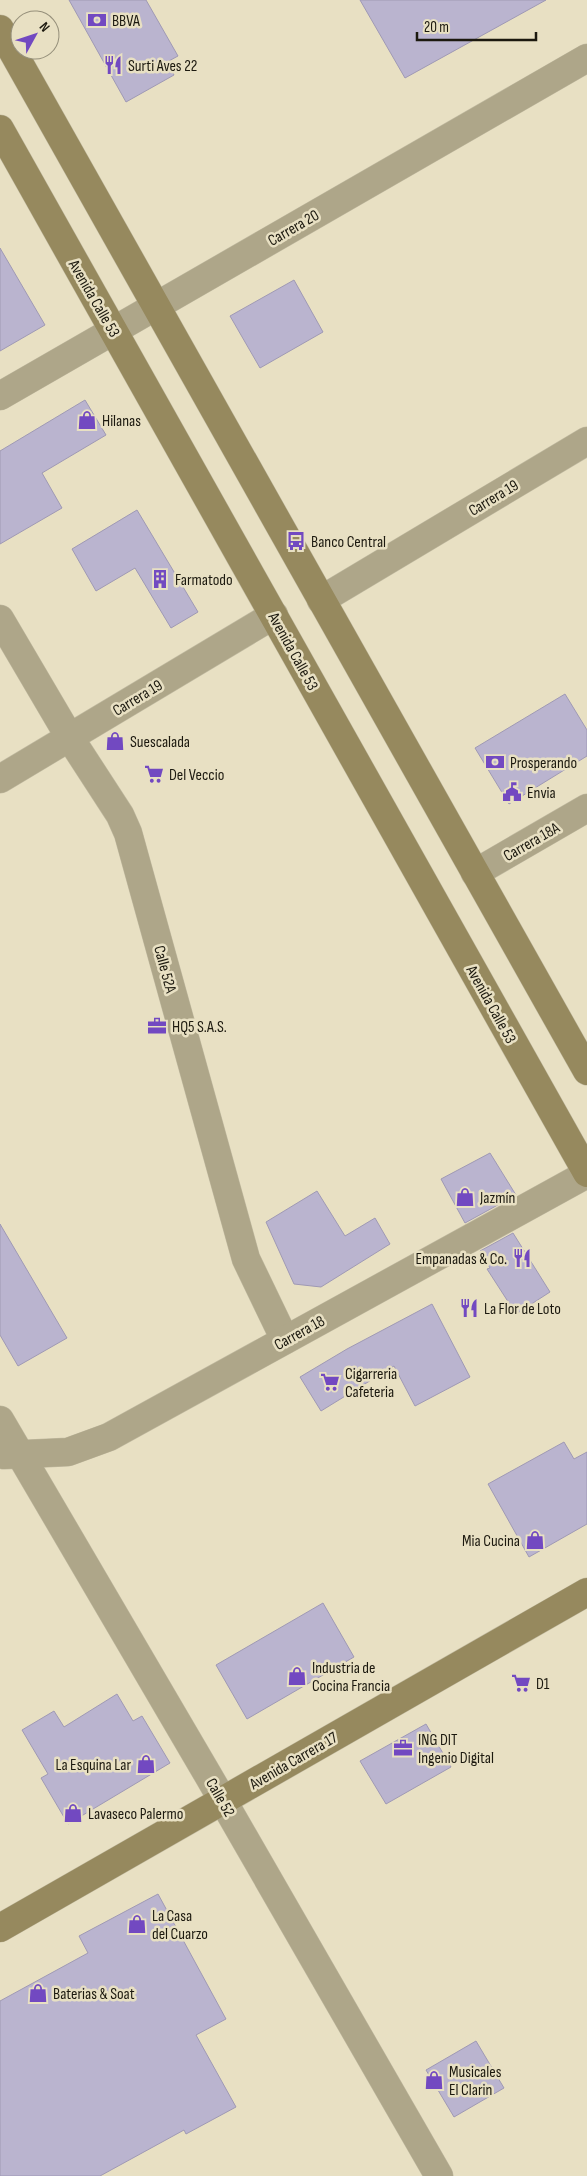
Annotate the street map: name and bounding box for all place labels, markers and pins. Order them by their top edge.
bank icon: BBVA [86,9,108,31]
place label: BBVA [112,12,140,31]
restaurant icon: Surti Aves 22 [102,54,124,76]
place label: Surti Aves 22 [128,57,197,76]
shop icon: Hilanas [76,409,98,431]
place label: Hilanas [102,412,141,431]
bus stop icon: Banco Central [285,530,307,552]
place label: Banco Central [311,533,386,552]
building icon: Farmatodo [149,568,171,590]
place label: Farmatodo [175,571,233,590]
shop icon: Suescalada [104,730,126,752]
place label: Suescalada [130,733,190,752]
bank icon: Prosperando [484,751,506,773]
place label: Prosperando [510,754,577,773]
supermarket icon: Del Veccio [143,763,165,785]
place label: Del Veccio [169,766,224,785]
public building icon: Envia [501,781,523,803]
place label: Envia [527,784,556,803]
office icon: HQ5 S.A.S. [146,1015,168,1037]
place label: HQ5 S.A.S. [172,1018,227,1037]
shop icon: Jazmín [454,1186,476,1208]
place label: Jazmín [479,1189,515,1208]
restaurant icon: Empanadas & Co. [511,1247,533,1269]
place label: Empanadas & Co. [415,1250,507,1269]
restaurant icon: La Flor de Loto [458,1297,480,1319]
place label: La Flor de Loto [484,1300,561,1319]
place label: Cigarreria Cafeteria [345,1365,397,1402]
supermarket icon: Cigarreria Cafeteria [319,1371,341,1393]
shop icon: Mia Cucina [524,1529,546,1551]
place label: Mia Cucina [462,1532,520,1551]
place label: Industria de Cocina Francia [312,1659,390,1696]
shop icon: Industria de Cocina Francia [286,1665,308,1687]
supermarket icon: D1 [510,1672,532,1694]
place label: D1 [536,1675,550,1694]
place label: ING DIT Ingenio Digital [418,1731,494,1768]
office icon: ING DIT Ingenio Digital [392,1737,414,1759]
shop icon: La Esquina Lar [135,1753,157,1775]
place label: La Esquina Lar [55,1756,131,1775]
shop icon: Lavaseco Palermo [62,1802,84,1824]
place label: Lavaseco Palermo [88,1805,183,1824]
place label: La Casa del Cuarzo [152,1907,208,1944]
shop icon: La Casa del Cuarzo [126,1913,148,1935]
shop icon: Baterias & Soat [27,1982,49,2004]
place label: Baterias & Soat [53,1985,135,2004]
place label: Musicales El Clarin [449,2063,502,2100]
shop icon: Musicales El Clarin [423,2069,445,2091]

